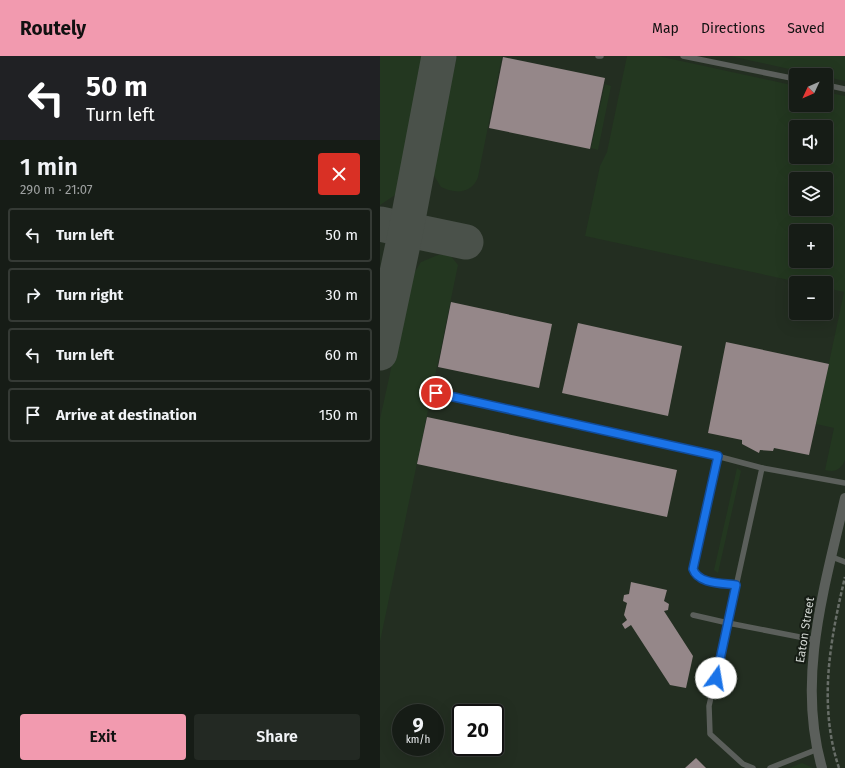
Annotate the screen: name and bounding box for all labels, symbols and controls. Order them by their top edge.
text: Routely [20,17,86,40]
text: Map [652,20,679,37]
text: Directions [701,20,765,37]
text: Saved [787,20,825,37]
north arrow [789,68,833,112]
map controls [789,68,833,320]
text: 50 m [86,70,148,103]
icon: left [20,72,72,124]
text: Turn left [86,104,155,126]
button: sound [789,120,833,164]
text: 1 min [20,153,78,181]
button: close [318,153,360,195]
button: layers [789,172,833,216]
text: 290 m · 21:07 [20,182,93,197]
icon: left [22,224,44,246]
button: + [789,224,833,268]
text: Turn left [56,226,114,244]
text: 50 m [325,226,358,244]
button: − [789,276,833,320]
icon: right [22,284,44,306]
text: Turn right [56,286,123,304]
text: 30 m [325,286,358,304]
icon: left [22,344,44,366]
text: Turn left [56,346,114,364]
text: 60 m [325,346,358,364]
pin [419,376,453,410]
icon: arrive [425,382,447,404]
icon: arrive [22,404,44,426]
text: Arrive at destination [56,406,197,424]
text: 150 m [319,406,358,424]
street label: Eaton Street [793,595,817,664]
position arrow [695,657,737,699]
speed limit sign: 20 [452,704,504,756]
text: 9 [412,713,424,737]
button: Exit [20,714,186,760]
button: Share [194,714,360,760]
text: km/h [406,734,430,746]

